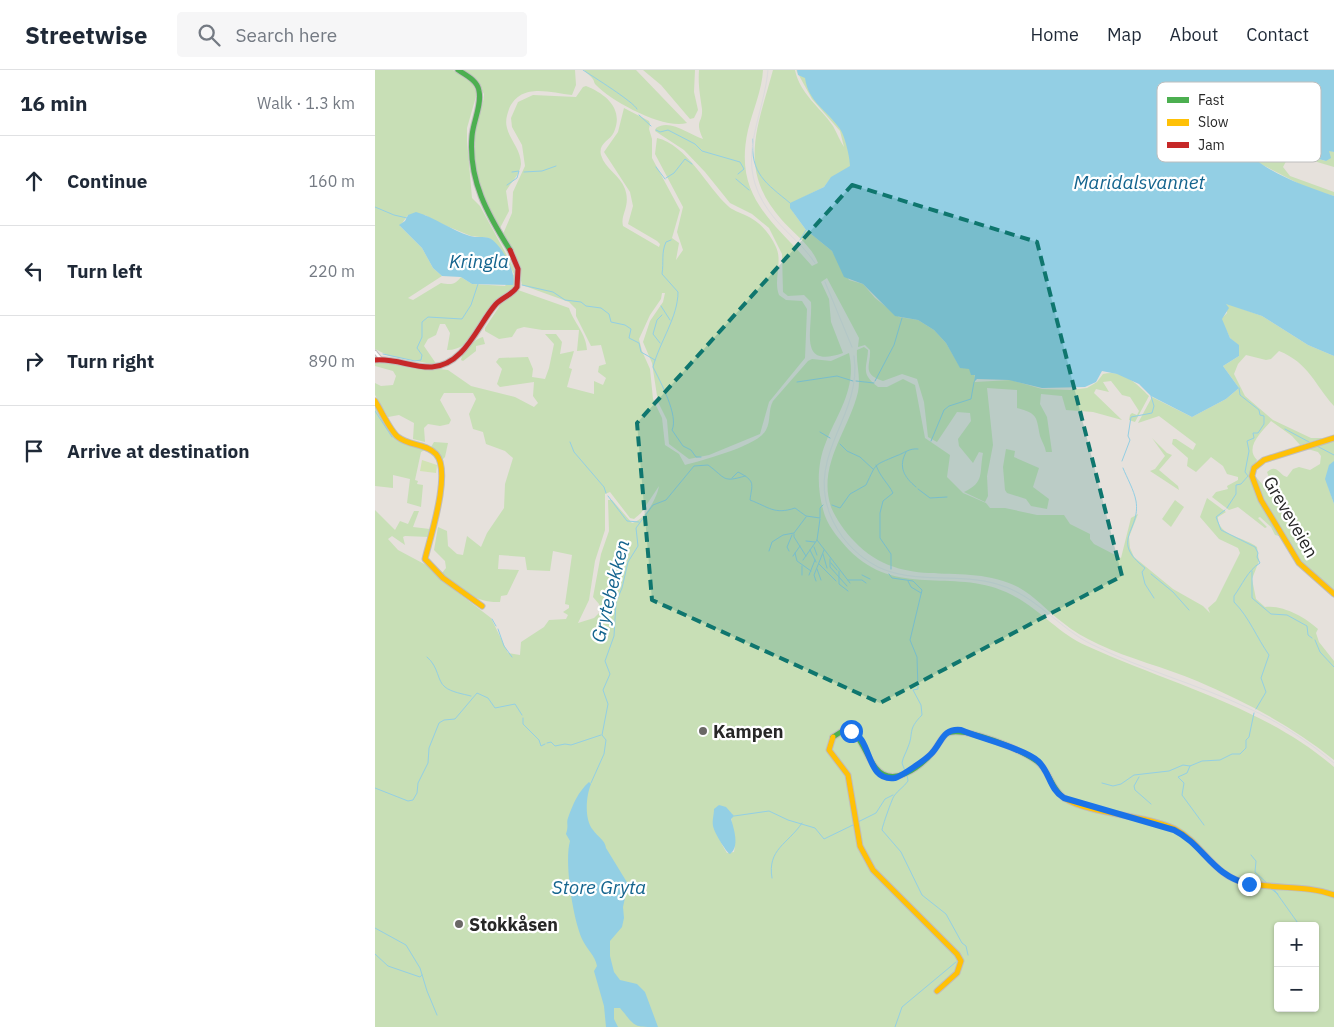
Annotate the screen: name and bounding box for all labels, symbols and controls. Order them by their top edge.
search box [177,12,527,57]
text: Streetwise [25,19,147,51]
icon: search [195,21,223,49]
text: Search here [235,23,337,47]
text: Home [1031,23,1079,46]
text: Map [1107,23,1142,46]
text: About [1170,23,1218,46]
text: Contact [1246,23,1309,46]
legend [1157,82,1321,162]
text: 16 min [20,89,87,117]
text: Fast [1198,91,1224,109]
text: Walk · 1.3 km [257,93,355,113]
text: Slow [1198,113,1229,131]
text: Jam [1198,136,1225,154]
icon: ahead [20,167,48,195]
text: Continue [67,169,147,193]
water label: Maridalsvannet [1073,170,1205,194]
text: 160 m [308,171,355,191]
water label: Kringla [449,249,509,273]
icon: left [20,257,48,285]
text: Turn left [67,259,143,283]
text: 220 m [308,261,355,281]
icon: right [20,347,48,375]
text: Turn right [67,349,154,373]
text: 890 m [308,351,355,371]
icon: arrive [20,437,48,465]
text: Arrive at destination [67,439,250,463]
street label: Greveveien [1258,472,1324,562]
water label: Grytebekken [586,537,634,645]
place label: Kampen [713,720,783,743]
route start [840,720,863,743]
marker: Kampen [697,725,709,737]
route end [1238,873,1261,896]
water label: Store Gryta [552,875,646,899]
place label: Stokkåsen [469,913,558,936]
marker: Stokkåsen [453,918,465,930]
map controls [1274,922,1319,1012]
button: + [1274,922,1319,967]
button: − [1274,967,1319,1012]

